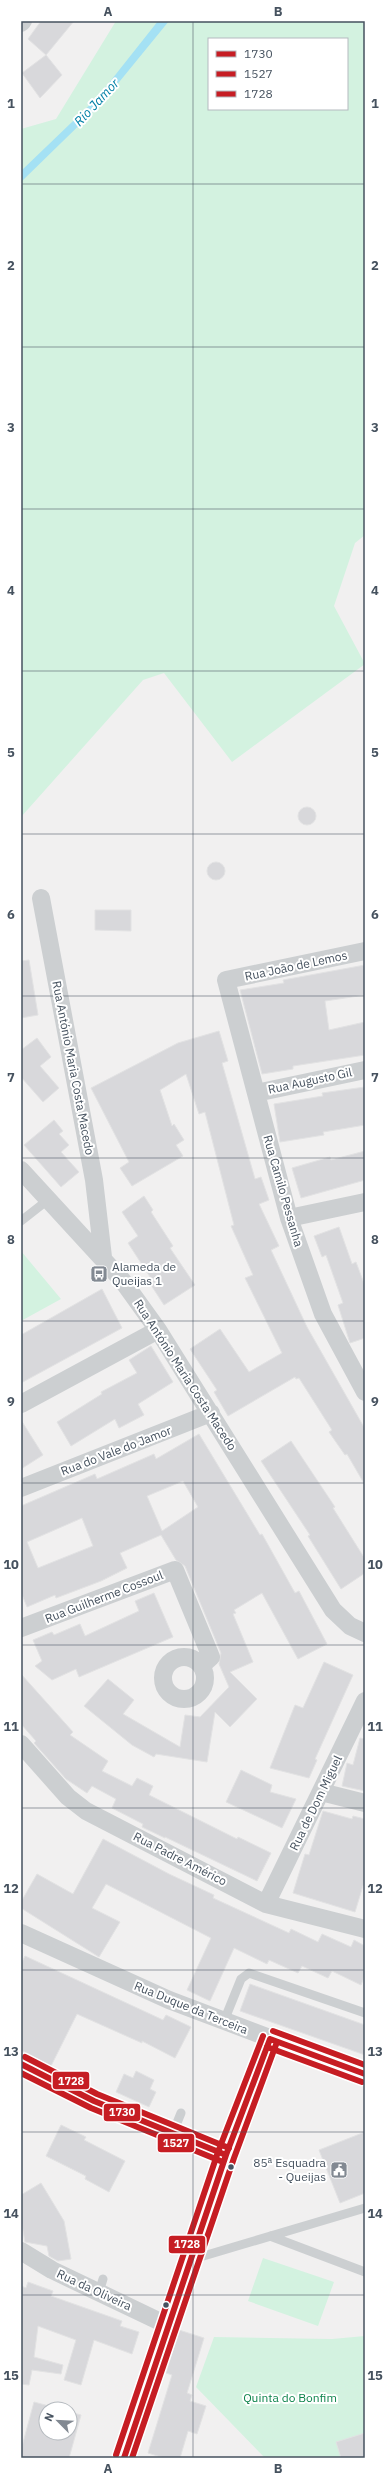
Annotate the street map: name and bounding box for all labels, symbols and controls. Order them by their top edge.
text: A [104,3,113,20]
text: B [274,3,283,20]
legend [208,38,348,110]
text: 1730 [244,46,273,61]
text: 1527 [244,66,273,81]
water label: Rio Jamor [70,74,123,130]
text: 1728 [244,86,273,101]
text: 1 [7,95,15,112]
text: 1 [371,95,379,112]
text: 2 [7,257,15,274]
text: 2 [371,257,379,274]
text: 3 [7,419,15,436]
text: 3 [371,419,379,436]
text: 4 [7,582,15,599]
text: 4 [371,582,379,599]
text: 5 [7,744,15,761]
text: 5 [371,744,379,761]
text: 6 [7,906,15,923]
text: 6 [371,906,379,923]
street label: Rua João de Lemos [243,947,349,984]
street label: Rua António Maria Costa Macedo [49,980,98,1157]
street label: Rua Augusto Gil [267,1064,353,1097]
text: 7 [7,1069,15,1086]
text: 7 [371,1069,379,1086]
street label: Rua Camilo Pessanha [260,1133,307,1249]
text: 8 [7,1231,15,1248]
text: 8 [371,1231,379,1248]
place label: Alameda de Queijas 1 [112,1259,177,1288]
bus stop icon: Alameda de Queijas 1 [89,1264,109,1284]
street label: Rua António Maria Costa Macedo [131,1296,240,1453]
text: 9 [7,1393,15,1410]
text: 9 [371,1393,379,1410]
street label: Rua do Vale do Jamor [59,1422,174,1478]
text: 10 [3,1556,19,1573]
text: 10 [367,1556,383,1573]
street label: Rua Guilherme Cossoul [43,1567,165,1626]
text: 11 [3,1718,19,1735]
text: 11 [367,1718,383,1735]
street label: Rua de Dom Miguel [286,1753,345,1853]
street label: Rua Padre Américo [131,1829,230,1889]
text: 12 [3,1880,19,1897]
text: 12 [367,1880,383,1897]
street label: Rua Duque da Terceira [132,1978,251,2037]
text: 13 [3,2043,19,2060]
text: 13 [367,2043,383,2060]
line badge: 1728 [52,2071,90,2090]
text: 1728 [58,2074,85,2088]
line badge: 1730 [103,2103,141,2122]
text: 1730 [109,2105,136,2119]
line badge: 1527 [157,2133,195,2153]
text: 1527 [163,2136,190,2150]
place label: 85ª Esquadra - Queijas [253,2155,327,2184]
public building icon: 85ª Esquadra - Queijas [329,2160,349,2180]
unlabelled marker [226,2162,236,2172]
text: 14 [3,2205,19,2222]
text: 14 [367,2205,383,2222]
line badge: 1728 [168,2235,206,2254]
text: 1728 [174,2237,201,2251]
street label: Rua da Oliveira [54,2266,135,2314]
unlabelled marker [161,2300,171,2310]
text: 15 [3,2367,19,2384]
text: 15 [367,2367,383,2384]
park label: Quinta do Bonfim [243,2390,337,2405]
north arrow [38,2401,78,2441]
text: N [41,2410,57,2423]
text: A [104,2460,113,2477]
text: B [274,2460,283,2477]

